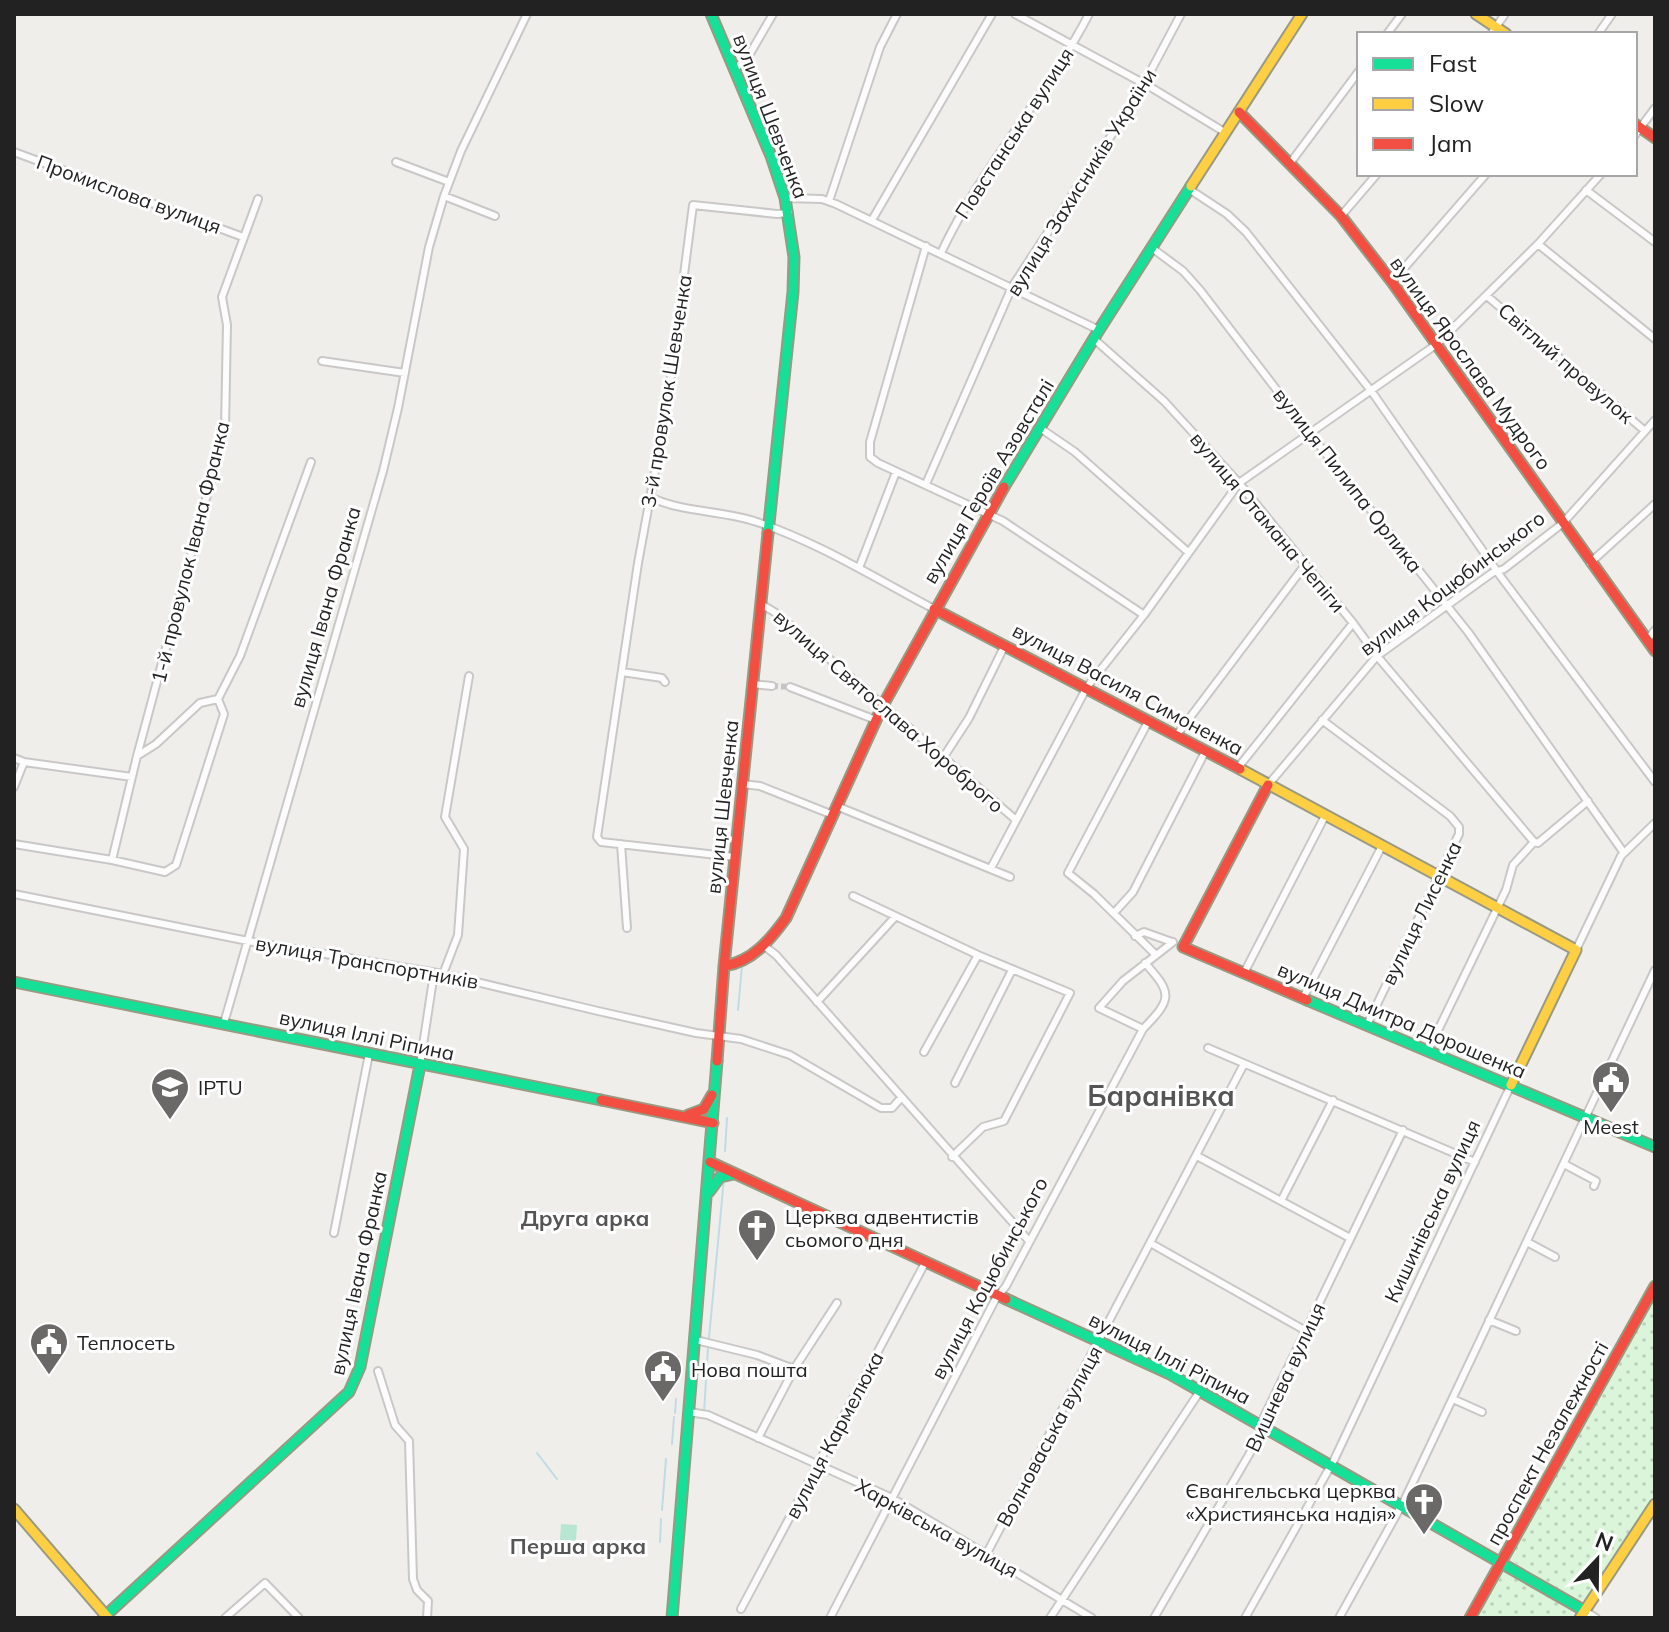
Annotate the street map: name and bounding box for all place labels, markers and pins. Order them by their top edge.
public building icon: Meest [1590,1059,1632,1114]
school or university icon: IPTU [149,1066,191,1121]
place label: IPTU [198,1075,243,1100]
place label: Meest [1583,1114,1639,1139]
place label: Церква адвентистів сьомого дня [785,1204,979,1252]
church icon: Церква адвентистів сьомого дня [736,1207,778,1262]
public building icon: Теплосеть [28,1321,70,1376]
place label: Теплосеть [77,1330,175,1355]
public building icon: Нова пошта [642,1348,684,1403]
place label: Нова пошта [691,1357,808,1382]
place label: Євангельська церква «Християнська надія» [1185,1478,1396,1526]
church icon: Євангельська церква «Християнська надія» [1403,1481,1445,1536]

